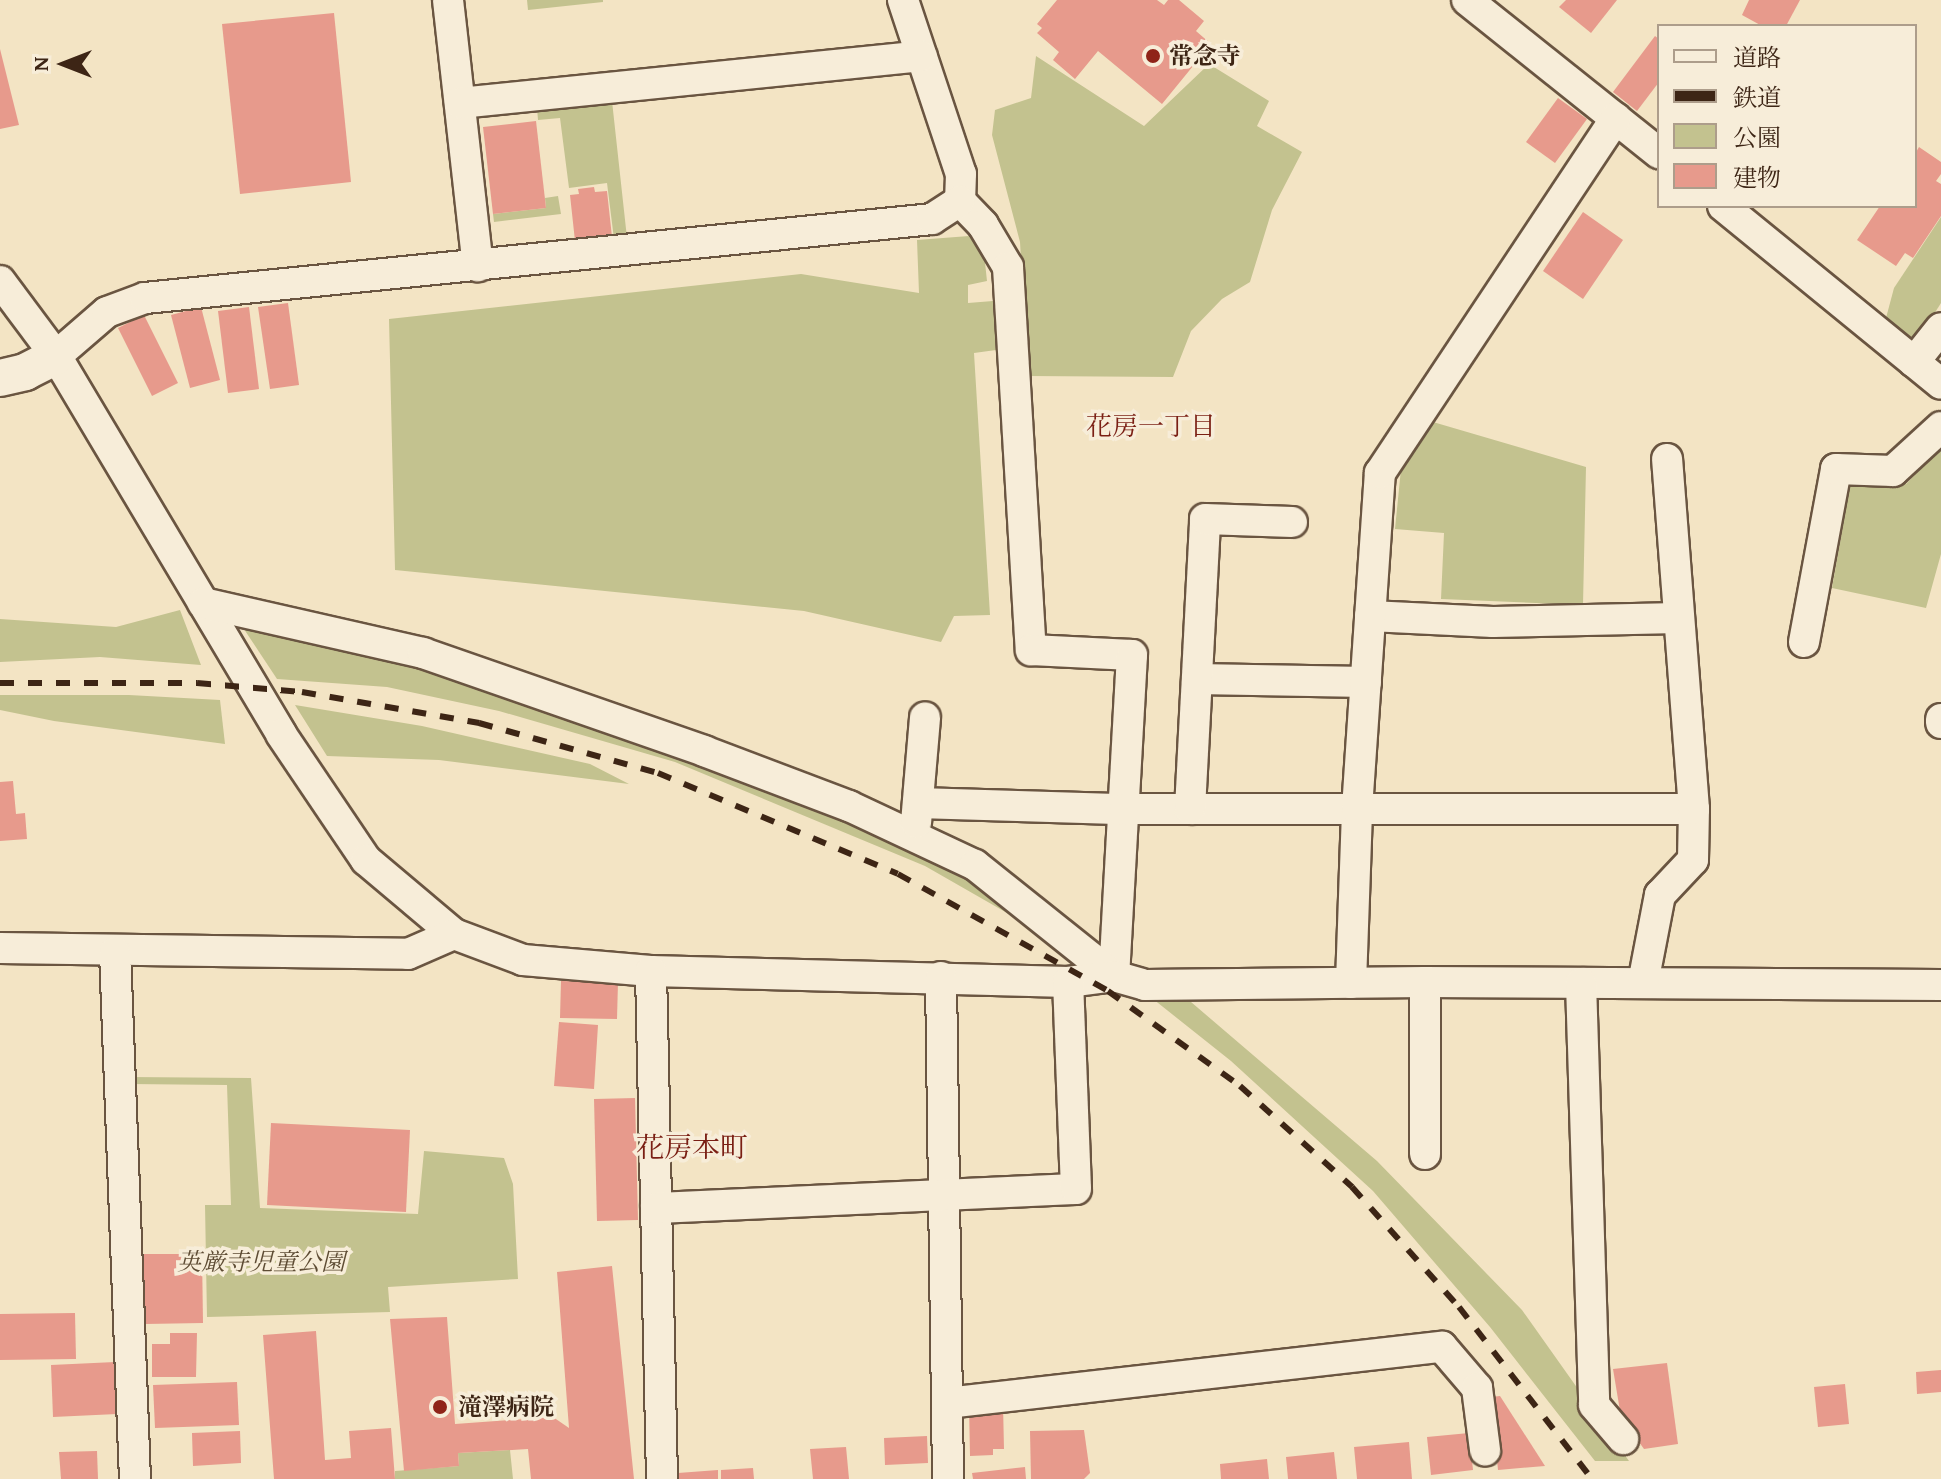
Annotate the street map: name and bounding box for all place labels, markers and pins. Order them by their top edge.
place label: 常念寺 [1169,42,1241,70]
marker: 常念寺 [1144,47,1162,65]
place label: 滝澤病院 [458,1393,554,1421]
marker: 滝澤病院 [429,1396,451,1418]

